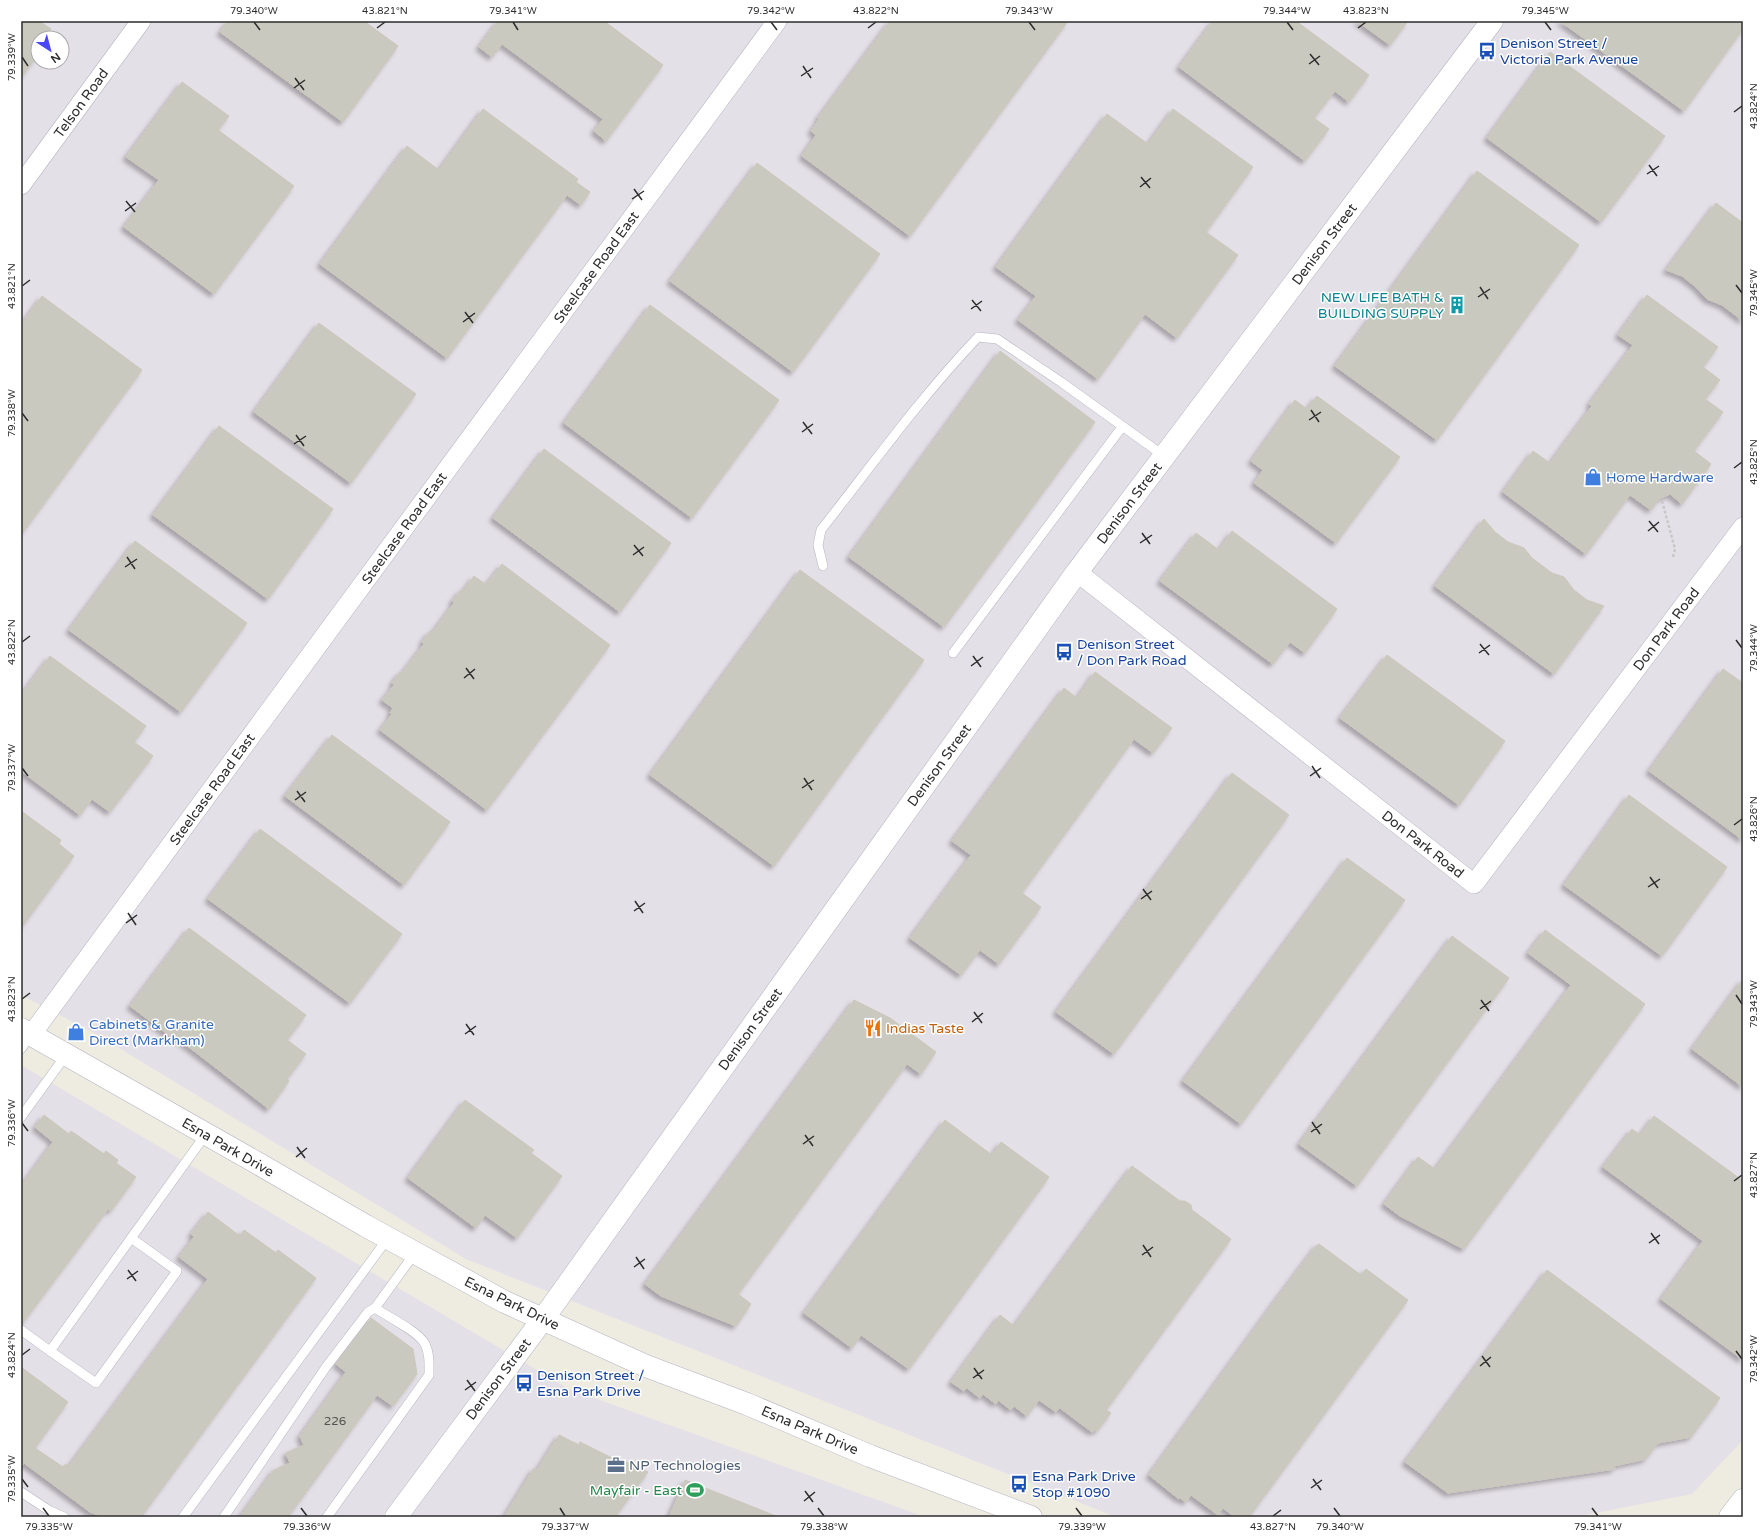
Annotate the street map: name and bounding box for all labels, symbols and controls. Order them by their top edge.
text: 79.340°W [230,5,278,17]
text: 43.821°N [362,5,408,17]
text: 79.341°W [489,5,537,17]
text: 79.342°W [747,5,795,17]
text: 43.822°N [853,5,899,17]
text: 79.343°W [1005,5,1053,17]
text: 79.344°W [1263,5,1311,17]
text: 43.823°N [1343,5,1389,17]
text: 79.345°W [1521,5,1569,17]
north arrow [30,30,70,70]
text: 79.339°W [6,33,18,81]
place label: Denison Street / Victoria Park Avenue [1500,35,1638,68]
bus stop icon: Denison Street / Victoria Park Avenue [1477,41,1497,61]
text: N [48,50,63,66]
street label: Telson Road [51,65,112,141]
text: 43.824°N [1748,83,1760,129]
street label: Denison Street [1288,200,1361,288]
street label: Steelcase Road East [550,208,643,327]
text: 43.821°N [6,263,18,309]
text: 79.345°W [1748,269,1760,317]
place label: NEW LIFE BATH & BUILDING SUPPLY [1318,289,1444,322]
building icon: NEW LIFE BATH & BUILDING SUPPLY [1447,295,1467,315]
text: 79.338°W [6,389,18,437]
text: 43.825°N [1748,439,1760,485]
street label: Denison Street [1093,459,1166,547]
shop icon: Home Hardware [1583,467,1603,487]
street label: Steelcase Road East [358,469,451,588]
place label: Home Hardware [1606,469,1714,486]
street label: Don Park Road [1630,584,1703,674]
text: 43.822°N [6,619,18,665]
text: 79.344°W [1748,624,1760,672]
place label: Denison Street / Don Park Road [1077,636,1187,669]
bus stop icon: Denison Street / Don Park Road [1054,642,1074,662]
street label: Denison Street [904,720,975,810]
street label: Steelcase Road East [166,730,259,849]
text: 79.337°W [6,744,18,792]
text: 43.826°N [1748,796,1760,842]
street label: Don Park Road [1378,807,1467,882]
text: 43.823°N [6,976,18,1022]
text: 79.343°W [1748,980,1760,1028]
street label: Denison Street [715,984,786,1074]
place label: Cabinets & Granite Direct (Markham) [89,1016,214,1049]
restaurant icon: Indias Taste [863,1018,883,1038]
place label: Indias Taste [886,1020,964,1037]
shop icon: Cabinets & Granite Direct (Markham) [66,1022,86,1042]
text: 79.336°W [6,1099,18,1147]
street label: Esna Park Drive [179,1114,277,1181]
text: 43.827°N [1748,1152,1760,1198]
street label: Esna Park Drive [461,1273,562,1334]
text: 43.824°N [6,1332,18,1378]
street label: Denison Street [462,1335,535,1423]
text: 79.342°W [1748,1335,1760,1383]
place label: Denison Street / Esna Park Drive [537,1367,644,1400]
bus stop icon: Denison Street / Esna Park Drive [514,1373,534,1393]
street label: Esna Park Drive [759,1402,861,1459]
house number: 226 [324,1414,346,1428]
text: 79.335°W [6,1455,18,1503]
office icon: NP Technologies [606,1455,626,1475]
place label: NP Technologies [629,1457,741,1474]
place label: Esna Park Drive Stop #1090 [1032,1468,1136,1501]
bus stop icon: Esna Park Drive Stop #1090 [1009,1474,1029,1494]
sports icon: Mayfair - East [685,1480,705,1500]
place label: Mayfair - East [590,1482,683,1499]
text: 79.335°W [25,1521,73,1533]
text: 79.336°W [283,1521,331,1533]
text: 79.337°W [541,1521,589,1533]
text: 79.338°W [800,1521,848,1533]
text: 79.339°W [1058,1521,1106,1533]
text: 43.827°N [1250,1521,1296,1533]
text: 79.340°W [1316,1521,1364,1533]
text: 79.341°W [1574,1521,1622,1533]

